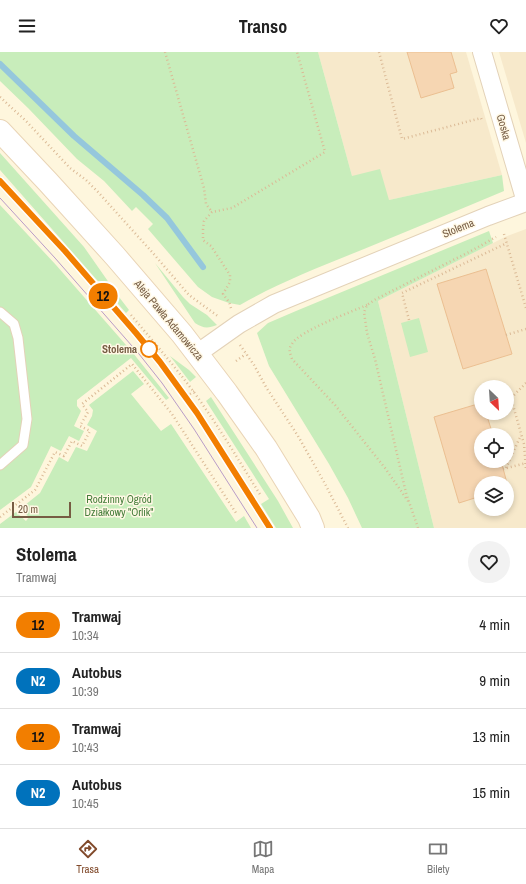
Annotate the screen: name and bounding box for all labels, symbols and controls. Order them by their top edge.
text: Transo [239,14,287,39]
icon: menu [16,15,38,37]
icon: heart [488,15,510,37]
street label: Goska [494,113,514,141]
street label: Stolema [440,215,476,241]
street label: Aleja Pawła Adamowicza [131,276,207,363]
line badge: 12 [85,283,121,309]
text: 12 [97,287,109,305]
marker: Stolema [140,340,158,358]
place label: Stolema [102,342,137,356]
north arrow [474,380,514,420]
map controls [474,380,514,516]
button: locate [474,428,514,468]
button: layers [474,476,514,516]
park label: Rodzinny Ogród Działkowy "Orlik" [84,492,154,519]
scale bar [12,500,71,519]
text: 20 m [18,502,38,516]
text: Stolema [16,541,77,567]
button: heart [468,541,510,583]
text: Tramwaj [16,569,56,586]
text: Tramwaj [72,606,121,627]
text: 4 min [479,614,510,635]
text: 12 [32,616,44,634]
text: 10:34 [72,627,99,644]
text: Autobus [72,662,122,683]
text: 9 min [479,670,510,691]
text: N2 [31,672,45,690]
text: 10:39 [72,683,99,700]
text: Tramwaj [72,718,121,739]
text: 13 min [472,726,510,747]
text: 12 [32,728,44,746]
text: 10:43 [72,739,99,756]
text: Autobus [72,774,122,795]
text: 15 min [472,782,510,803]
text: N2 [31,784,45,802]
text: 10:45 [72,795,99,812]
tab: Trasa [76,838,99,876]
tab: Mapa [252,838,274,876]
tab: Bilety [427,838,450,876]

